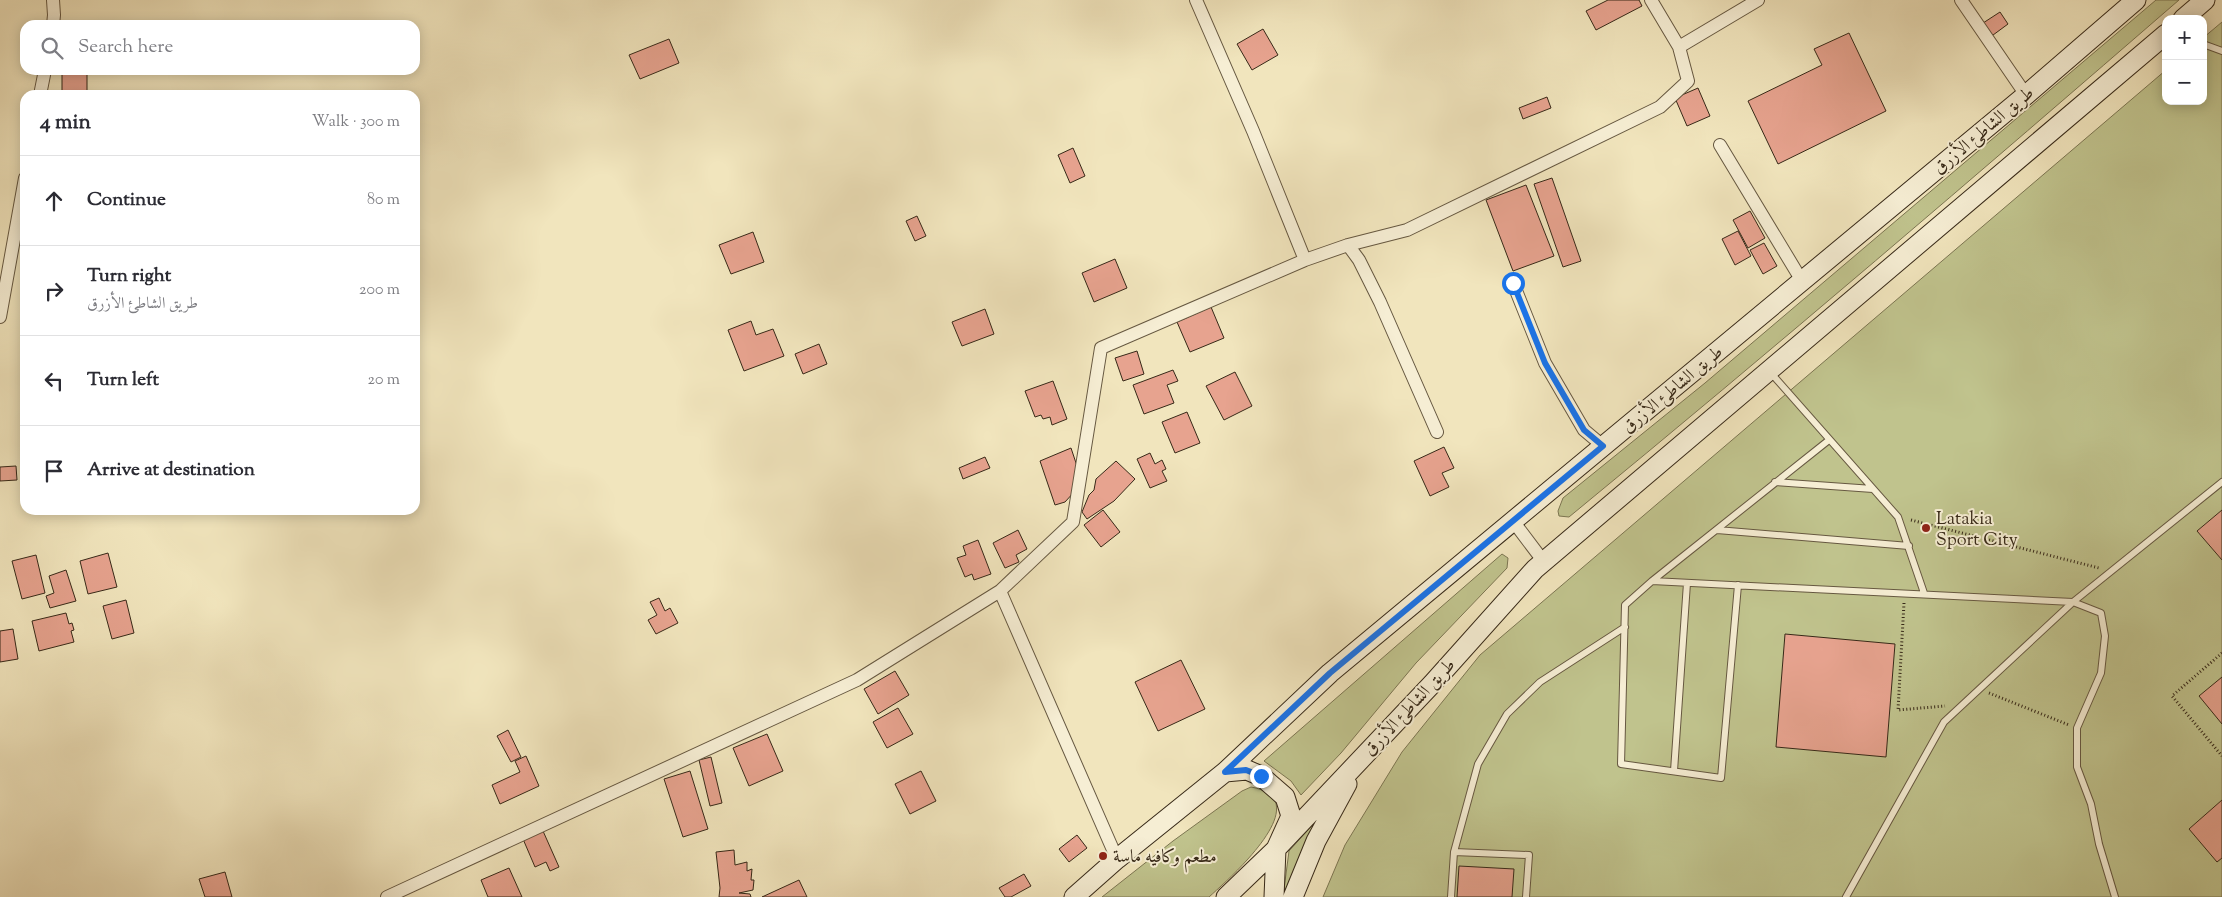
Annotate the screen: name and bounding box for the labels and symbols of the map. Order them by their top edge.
street label: طريق الشاطئ الأزرق [1927,80,2040,182]
route start [1502,272,1525,295]
street label: طريق الشاطئ الأزرق [1616,339,1729,441]
place label: Latakia Sport City [1936,507,2018,554]
marker: Latakia Sport City [1920,522,1932,534]
street label: طريق الشاطئ الأزرق [1357,652,1463,763]
route end [1250,765,1273,788]
place label: مطعم وكافيه ماسة [1113,845,1217,873]
marker: مطعم وكافيه ماسة [1097,850,1109,862]

